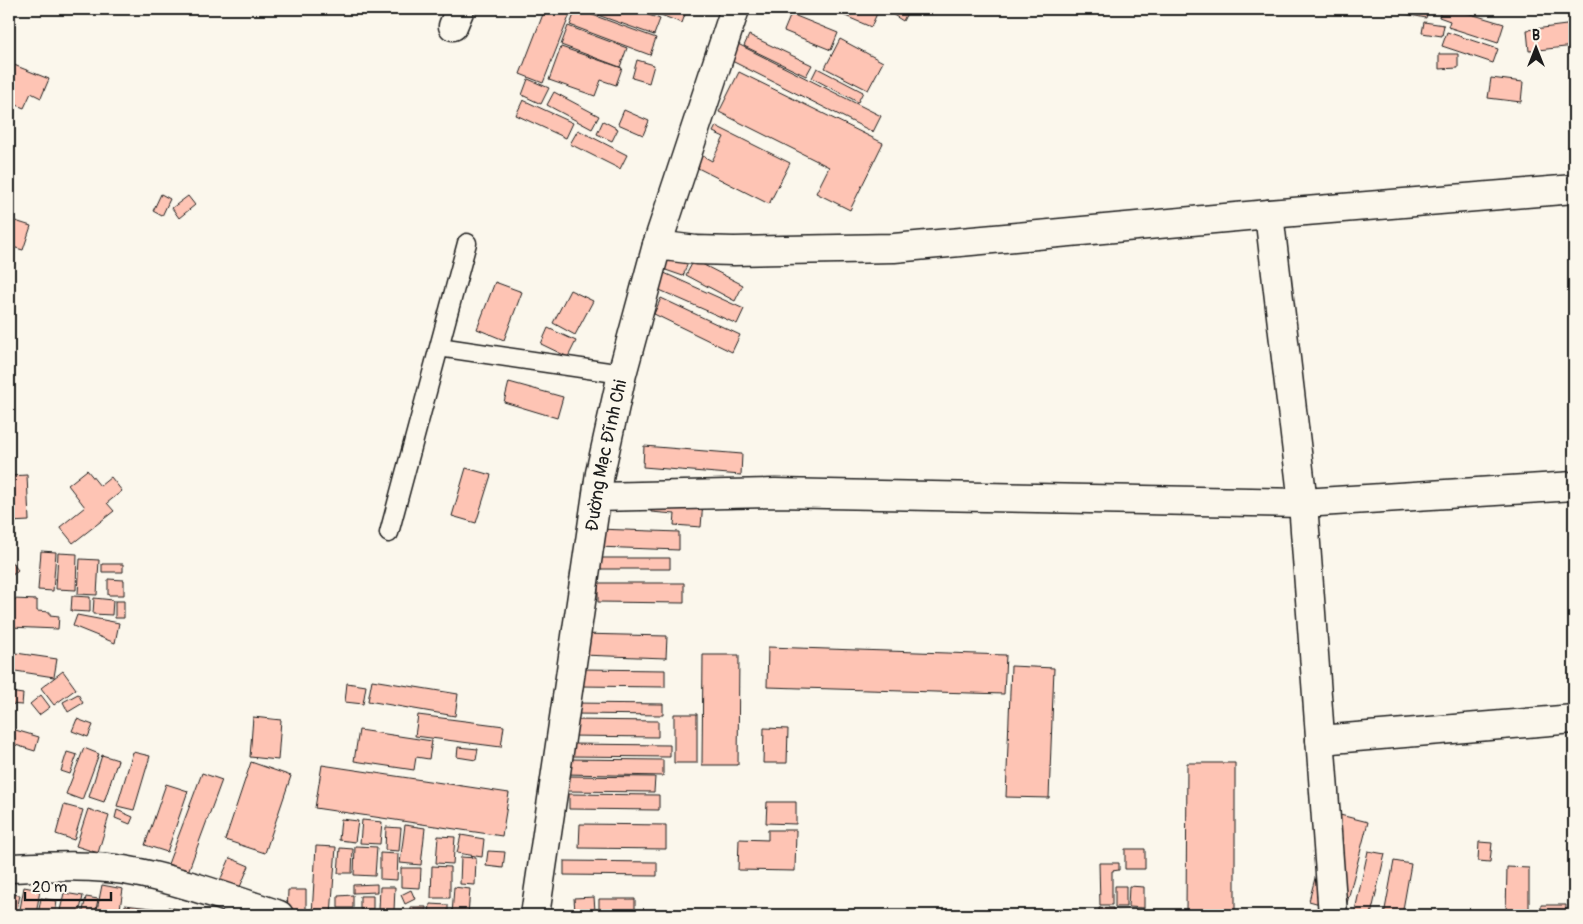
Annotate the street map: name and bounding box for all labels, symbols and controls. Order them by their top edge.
north arrow [1510,22,1560,72]
text: B [1532,27,1540,44]
street label: Đường Mạc Đĩnh Chi [581,378,632,533]
scale bar [25,869,111,901]
text: 20 m [32,878,67,897]

